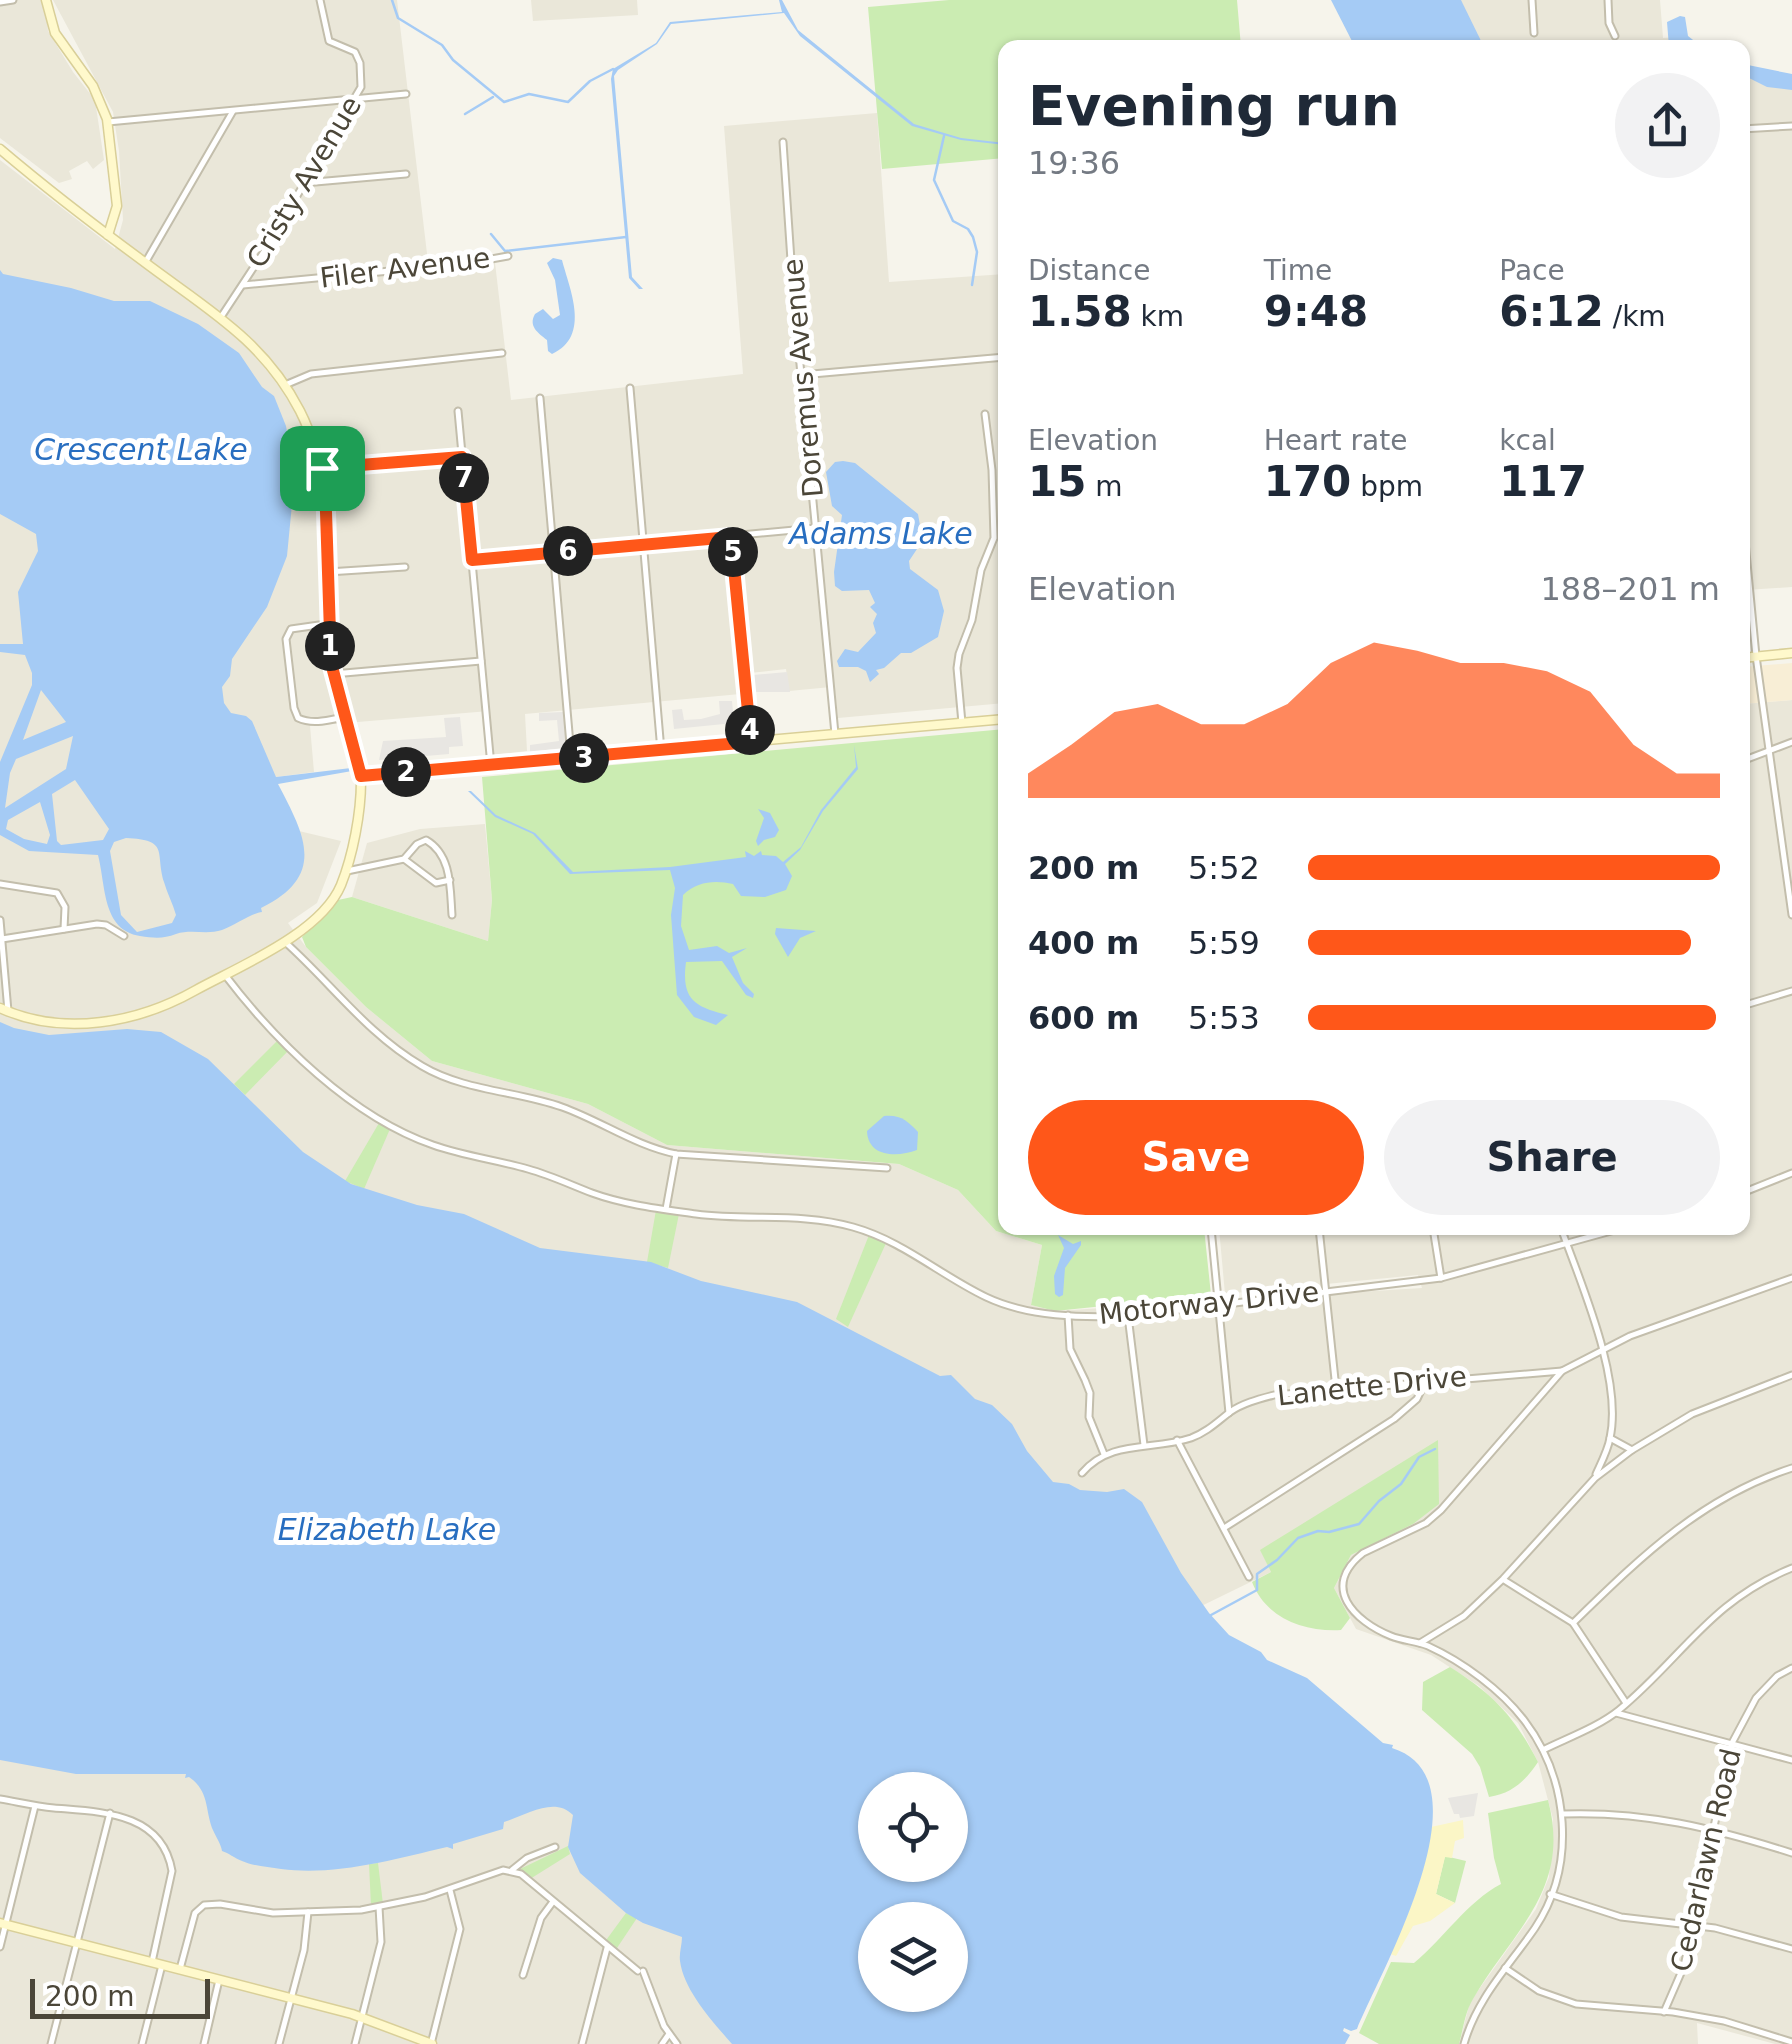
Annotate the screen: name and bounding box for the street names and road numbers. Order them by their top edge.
street label: Cristy Avenue [240,90,368,274]
street label: Filer Avenue [318,241,492,295]
street label: Doremus Avenue [776,257,830,499]
street label: Motorway Drive [1097,1275,1321,1331]
street label: Lanette Drive [1276,1360,1468,1412]
street label: Cedarlawn Road [1664,1745,1748,1975]

